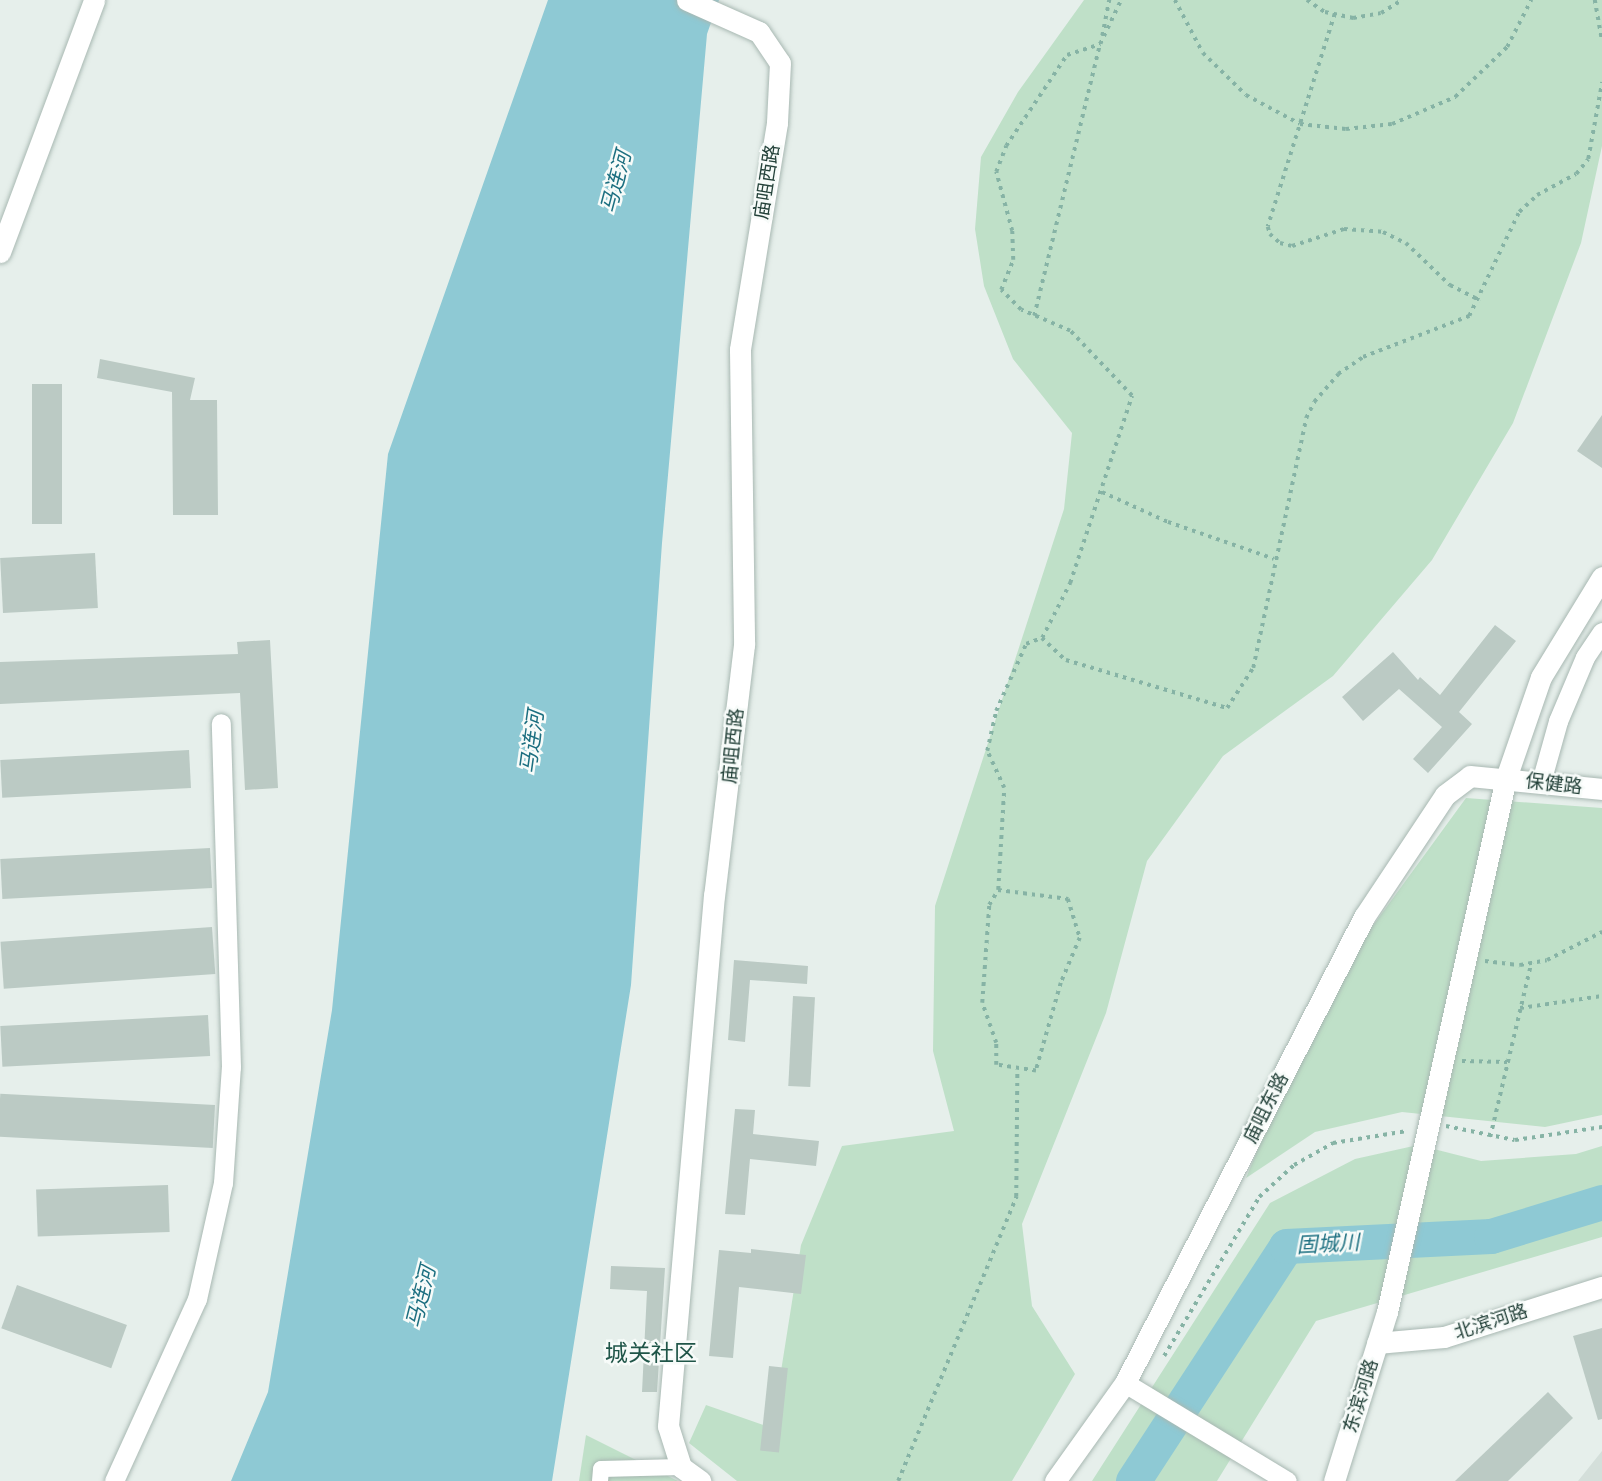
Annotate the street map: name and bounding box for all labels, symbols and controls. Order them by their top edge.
street label: 庙咀西路 [750,143,784,221]
water label: 马连河 [596,148,636,216]
street label: 庙咀西路 [718,707,748,785]
water label: 马连河 [515,709,549,775]
street label: 保健路 [1524,769,1584,799]
street label: 庙咀东路 [1239,1069,1293,1147]
water label: 固城川 [1296,1230,1360,1258]
water label: 马连河 [401,1263,441,1331]
street label: 北滨河路 [1451,1299,1531,1345]
district label: 城关社区 [605,1339,697,1367]
street label: 东滨河路 [1339,1356,1383,1436]

